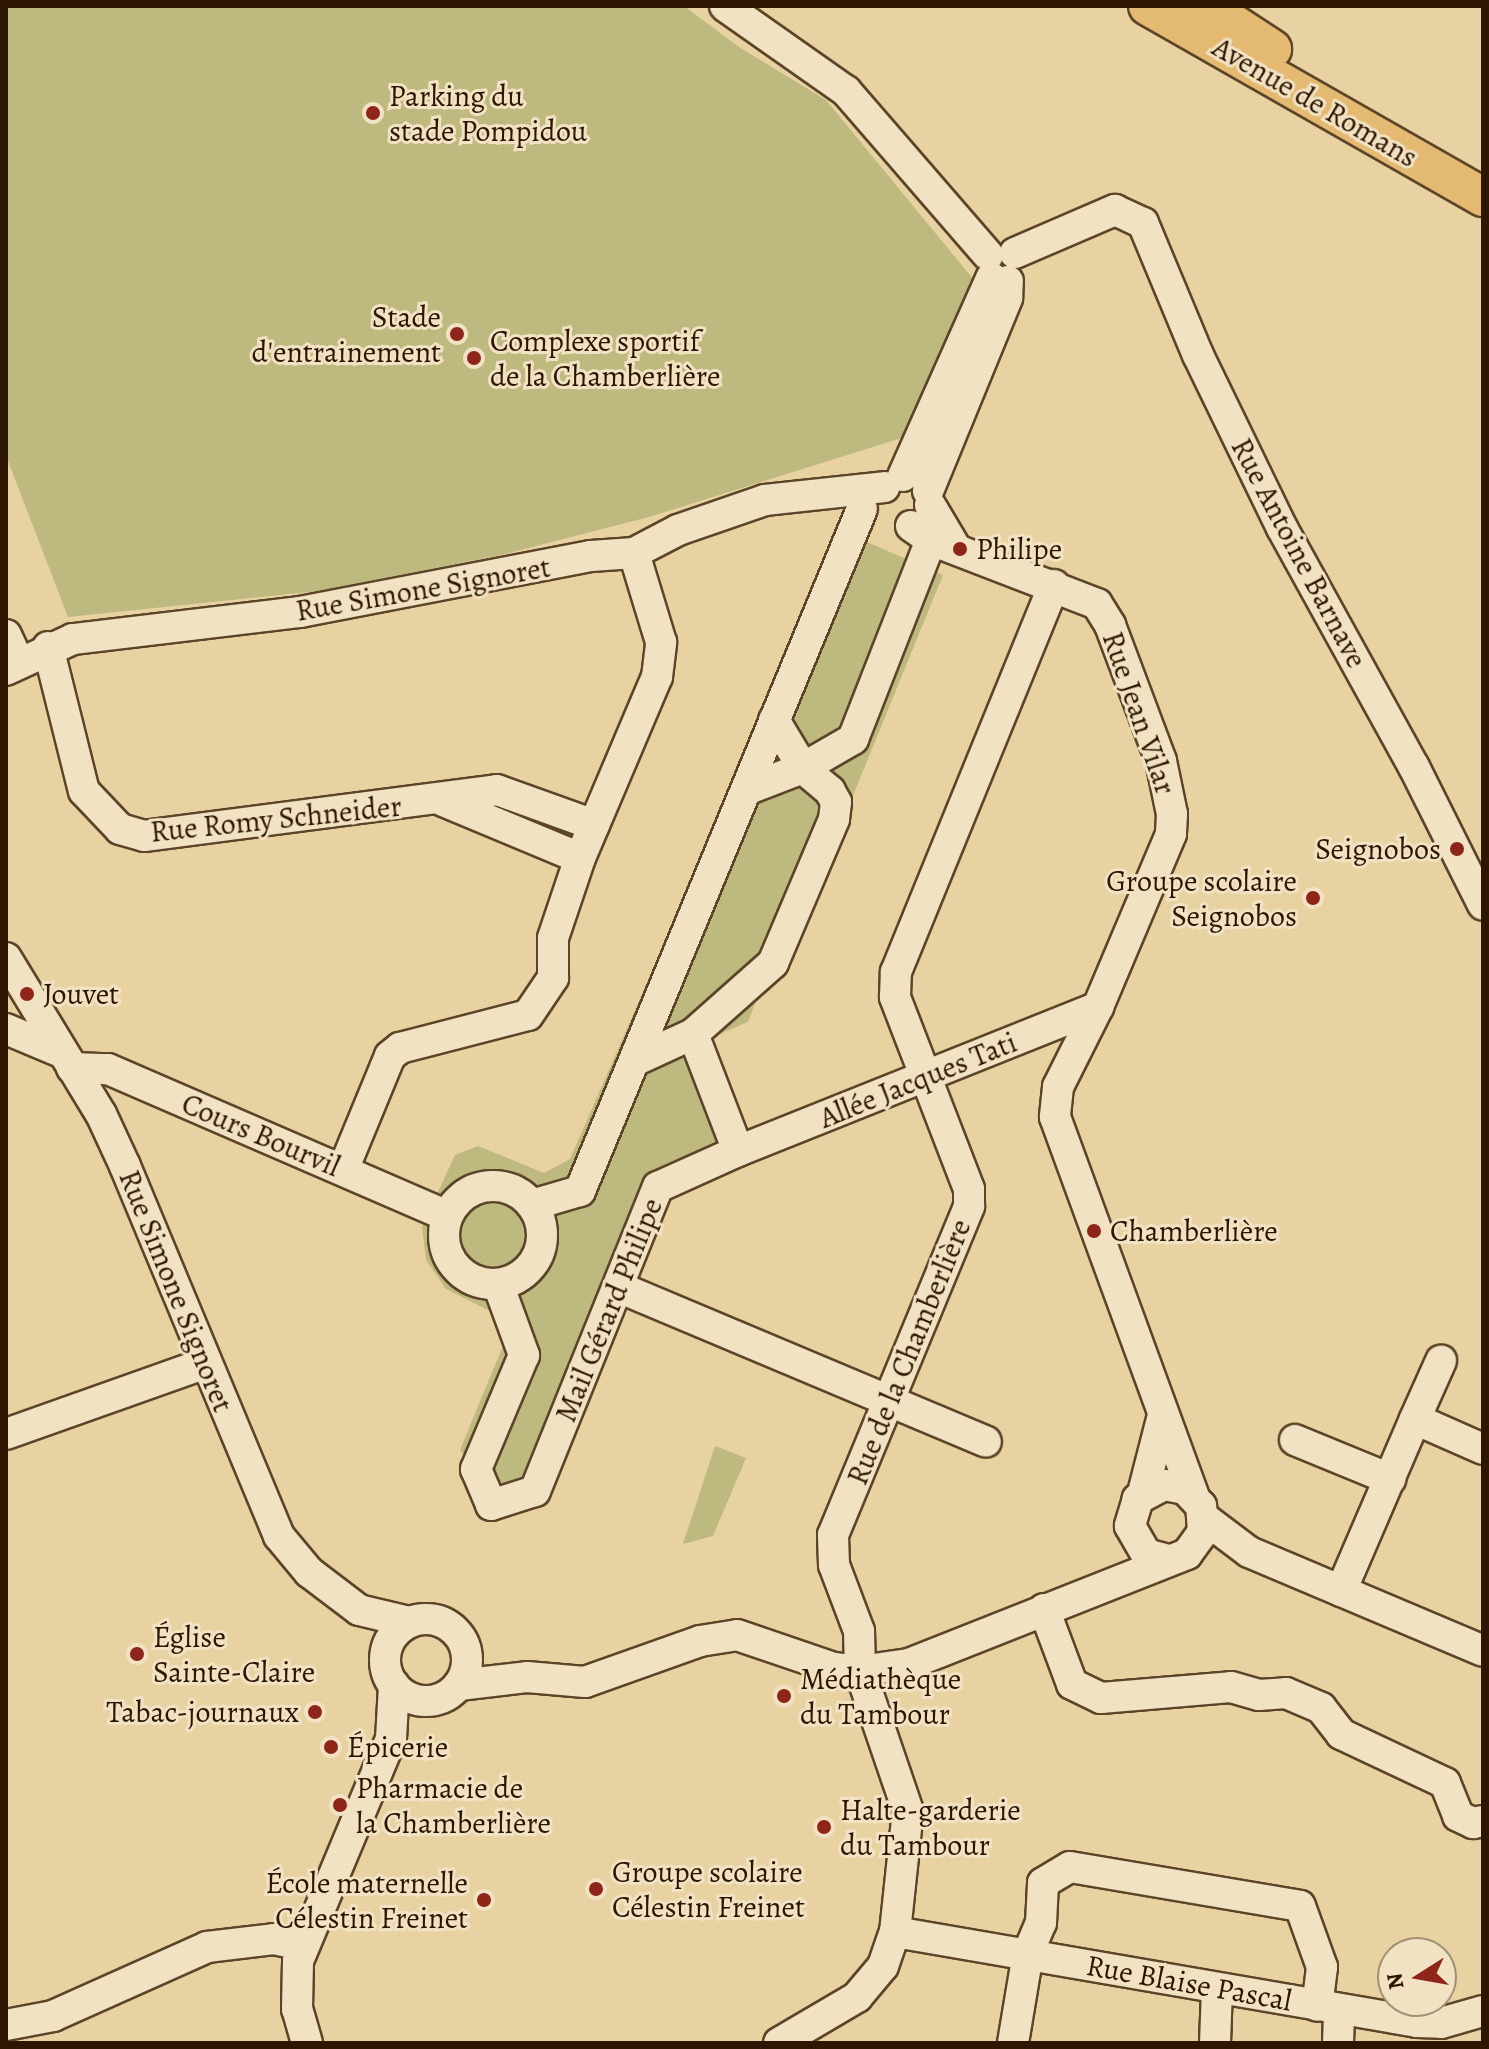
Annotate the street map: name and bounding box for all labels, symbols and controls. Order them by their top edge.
street label: Avenue de Romans [1206,29,1424,175]
place label: Parking du stade Pompidou [389,78,587,148]
marker: Parking du stade Pompidou [364,104,382,122]
place label: Stade d'entrainement [252,299,441,370]
place label: Complexe sportif de la Chamberlière [490,323,720,394]
marker: Stade d'entrainement [448,325,466,343]
marker: Complexe sportif de la Chamberlière [465,349,483,367]
street label: Rue Antoine Barnave [1223,432,1375,674]
place label: Philipe [976,531,1062,567]
marker: Philipe [951,540,969,558]
street label: Rue Simone Signoret [293,549,553,629]
street label: Rue Jean Vilar [1094,627,1184,799]
street label: Rue Romy Schneider [149,788,403,850]
place label: Seignobos [1315,831,1441,867]
marker: Seignobos [1448,840,1466,858]
place label: Groupe scolaire Seignobos [1106,863,1297,934]
marker: Groupe scolaire Seignobos [1304,889,1322,907]
place label: Jouvet [43,976,119,1012]
marker: Jouvet [18,985,36,1003]
street label: Allée Jacques Tati [814,1024,1022,1136]
street label: Cours Bourvil [176,1085,346,1185]
street label: Rue Simone Signoret [111,1165,241,1417]
street label: Mail Gérard Philipe [548,1193,670,1427]
place label: Chamberlière [1110,1213,1278,1249]
street label: Rue de la Chamberlière [839,1214,979,1490]
marker: Chamberlière [1085,1222,1103,1240]
place label: Église Sainte-Claire [153,1619,315,1690]
marker: Église Sainte-Claire [128,1645,146,1663]
place label: Médiathèque du Tambour [800,1661,961,1732]
marker: Médiathèque du Tambour [775,1687,793,1705]
place label: Tabac-journaux [106,1694,299,1730]
marker: Tabac-journaux [306,1703,324,1721]
place label: Épicerie [347,1729,448,1765]
marker: Épicerie [322,1738,340,1756]
place label: Pharmacie de la Chamberlière [356,1770,551,1840]
place label: Halte-garderie du Tambour [840,1792,1021,1862]
marker: Pharmacie de la Chamberlière [331,1796,349,1814]
marker: Halte-garderie du Tambour [815,1818,833,1836]
place label: Groupe scolaire Célestin Freinet [612,1854,805,1924]
place label: École maternelle Célestin Freinet [265,1865,468,1936]
marker: Groupe scolaire Célestin Freinet [587,1880,605,1898]
marker: École maternelle Célestin Freinet [475,1891,493,1909]
north arrow [1377,1937,1457,2017]
street label: Rue Blaise Pascal [1084,1947,1294,2019]
text: N [1379,1970,1412,1992]

